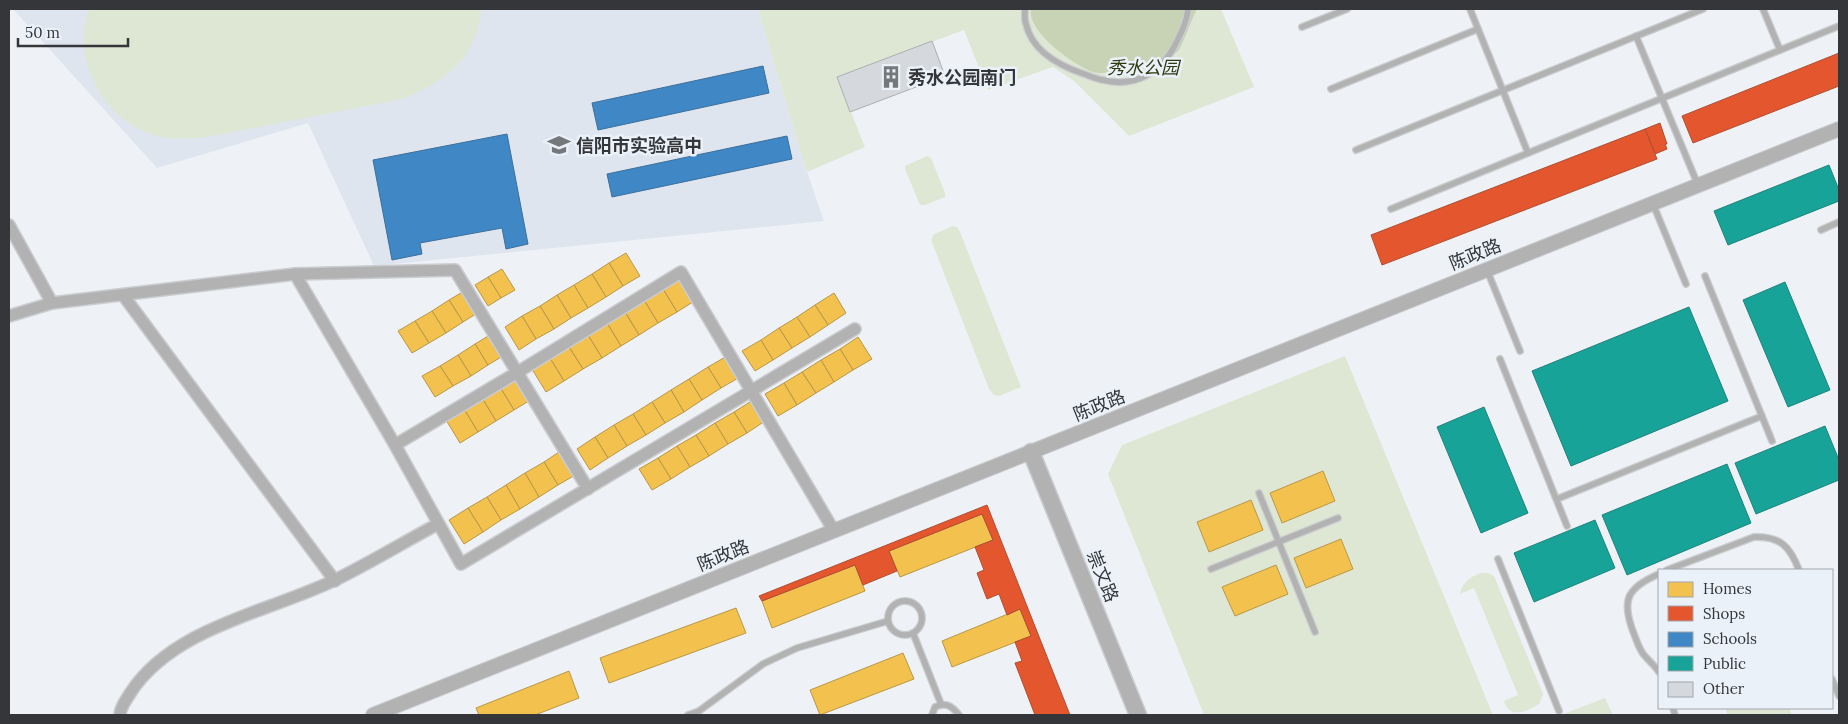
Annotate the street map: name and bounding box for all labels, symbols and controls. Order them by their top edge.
scale bar [18,15,128,47]
text: 50 m [25,23,60,42]
park label: 秀水公园 [1107,56,1182,79]
building icon: 秀水公园南门 [878,64,904,90]
place label: 秀水公园南门 [908,66,1016,89]
school or university icon: 信阳市实验高中 [546,132,572,158]
place label: 信阳市实验高中 [576,134,702,157]
street label: 陈政路 [1446,233,1504,275]
street label: 陈政路 [1070,384,1128,426]
street label: 陈政路 [694,534,752,576]
street label: 崇文路 [1082,547,1124,605]
legend [1658,569,1833,709]
text: Homes [1703,579,1752,598]
text: Shops [1703,604,1745,623]
text: Schools [1703,629,1757,648]
text: Public [1703,654,1746,673]
text: Other [1703,679,1745,698]

